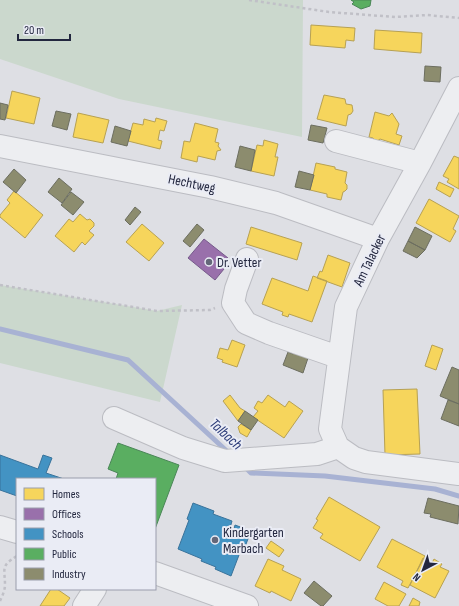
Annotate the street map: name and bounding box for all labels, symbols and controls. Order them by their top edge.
scale bar [18,16,70,42]
text: 20 m [24,23,44,38]
street label: Hechtweg [167,170,217,197]
street label: Am Talacker [349,231,389,290]
place label: Dr. Vetter [217,254,262,271]
marker: Dr. Vetter [204,257,214,267]
water label: Talbach [205,414,246,454]
legend [16,478,156,590]
text: Homes [52,487,80,502]
text: Offices [52,507,81,522]
place label: Kindergarten Marbach [223,524,284,557]
text: Schools [52,527,84,542]
marker: Kindergarten Marbach [210,535,220,545]
text: Public [52,547,77,562]
north arrow [403,550,443,590]
text: Industry [52,567,86,582]
text: N [410,570,423,584]

